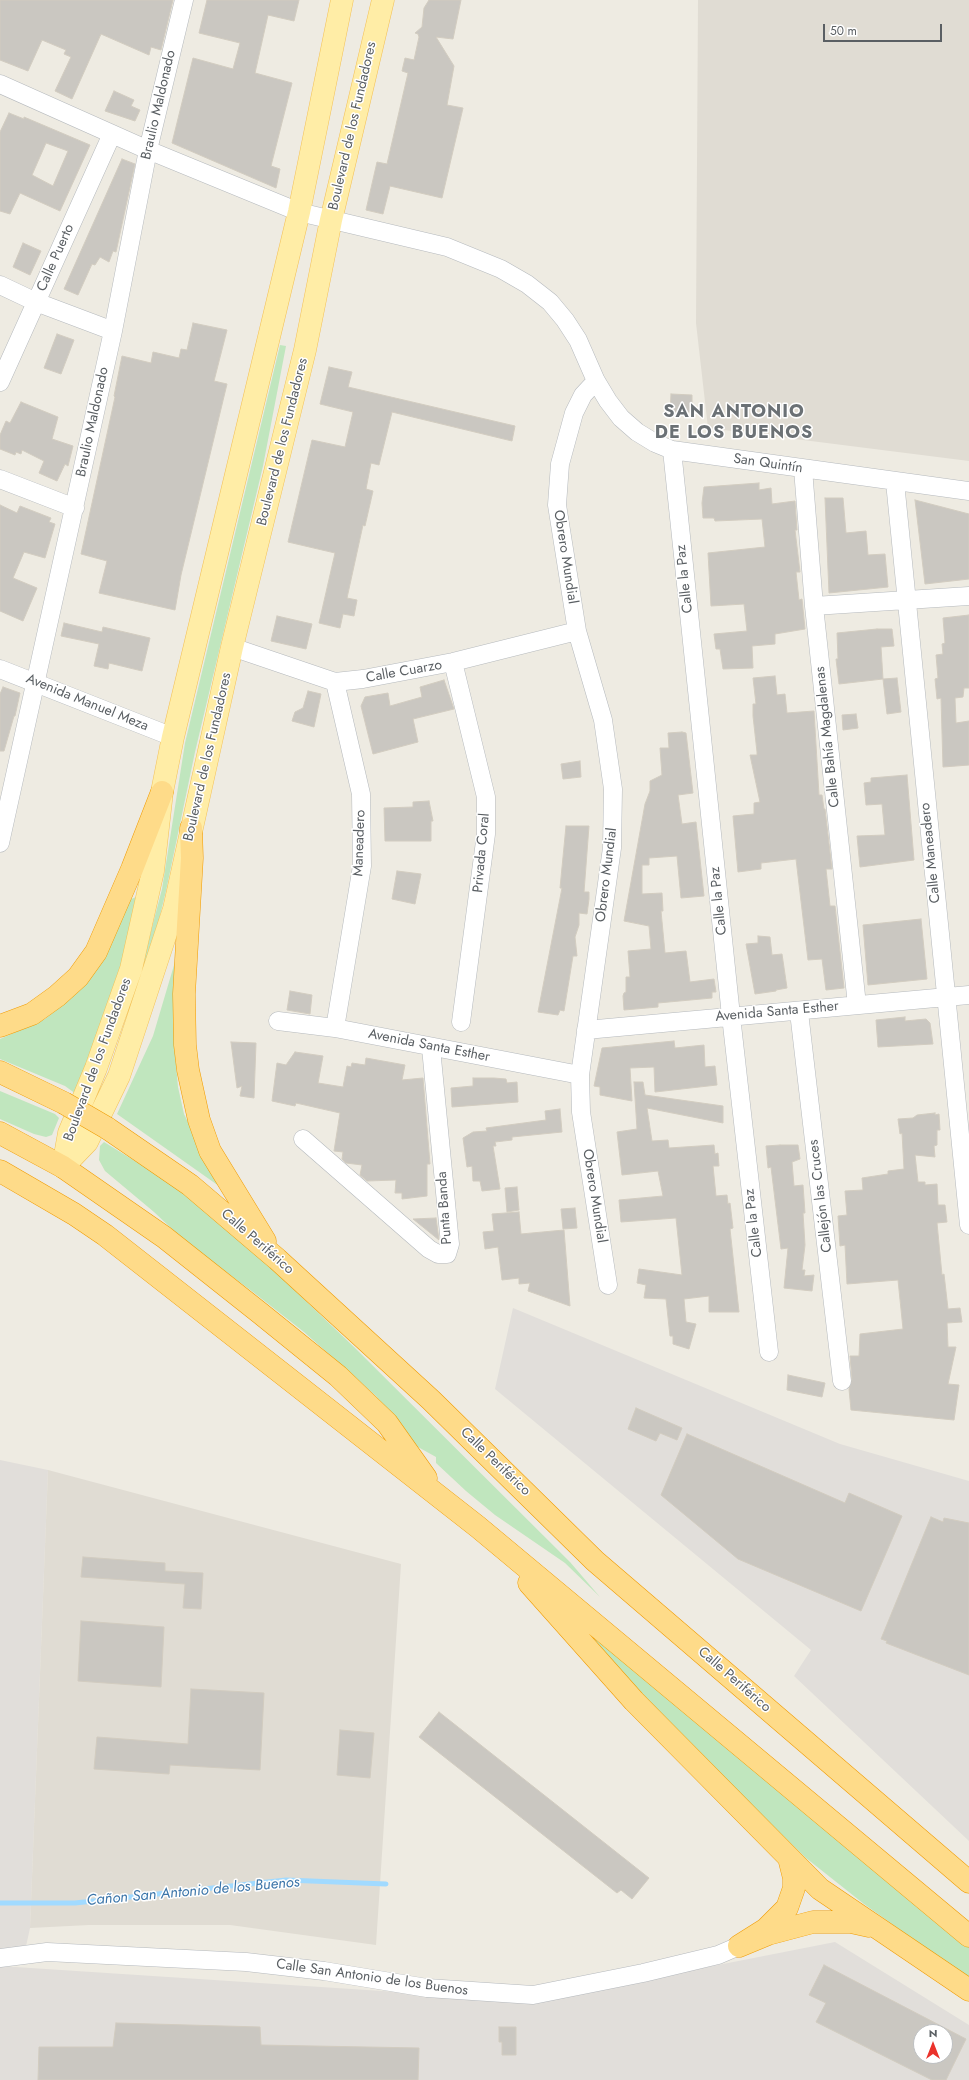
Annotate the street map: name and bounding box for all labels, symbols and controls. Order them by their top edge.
scale bar [825,16,944,42]
text: 50 m [830,22,857,40]
street label: Boulevard de los Fundadores [325,40,381,212]
street label: Braulio Maldonado [138,49,180,161]
street label: Calle Puerto [34,222,78,294]
street label: Boulevard de los Fundadores [254,356,312,528]
street label: Braulio Maldonado [73,365,113,479]
district label: SAN ANTONIO DE LOS BUENOS [655,402,813,444]
street label: San Quintín [732,451,804,477]
street label: Obrero Mundial [549,509,581,605]
street label: Calle la Paz [673,544,697,614]
street label: Calle Cuarzo [365,657,443,687]
street label: Calle Bahía Magdalenas [812,666,844,808]
street label: Avenida Manuel Meza [23,671,151,735]
street label: Boulevard de los Fundadores [180,671,236,843]
street label: Calle Maneadero [917,802,945,904]
street label: Maneadero [350,809,370,877]
street label: Privada Coral [470,813,494,893]
street label: Obrero Mundial [593,827,621,923]
street label: Calle la Paz [707,866,731,936]
street label: Boulevard de los Fundadores [61,976,135,1144]
street label: Avenida Santa Esther [715,998,839,1026]
street label: Avenida Santa Esther [367,1026,491,1066]
street label: Callejón las Cruces [806,1139,836,1253]
street label: Obrero Mundial [578,1148,610,1244]
street label: Punta Banda [434,1171,456,1245]
street label: Calle la Paz [741,1188,767,1258]
street label: Calle Periférico [217,1206,297,1278]
street label: Calle Periférico [456,1424,534,1500]
street label: Calle Periférico [694,1644,774,1716]
water label: Cañon San Antonio de los Buenos [86,1874,300,1910]
street label: Calle San Antonio de los Buenos [275,1956,469,2000]
north arrow [913,2024,953,2064]
text: N [929,2025,937,2041]

